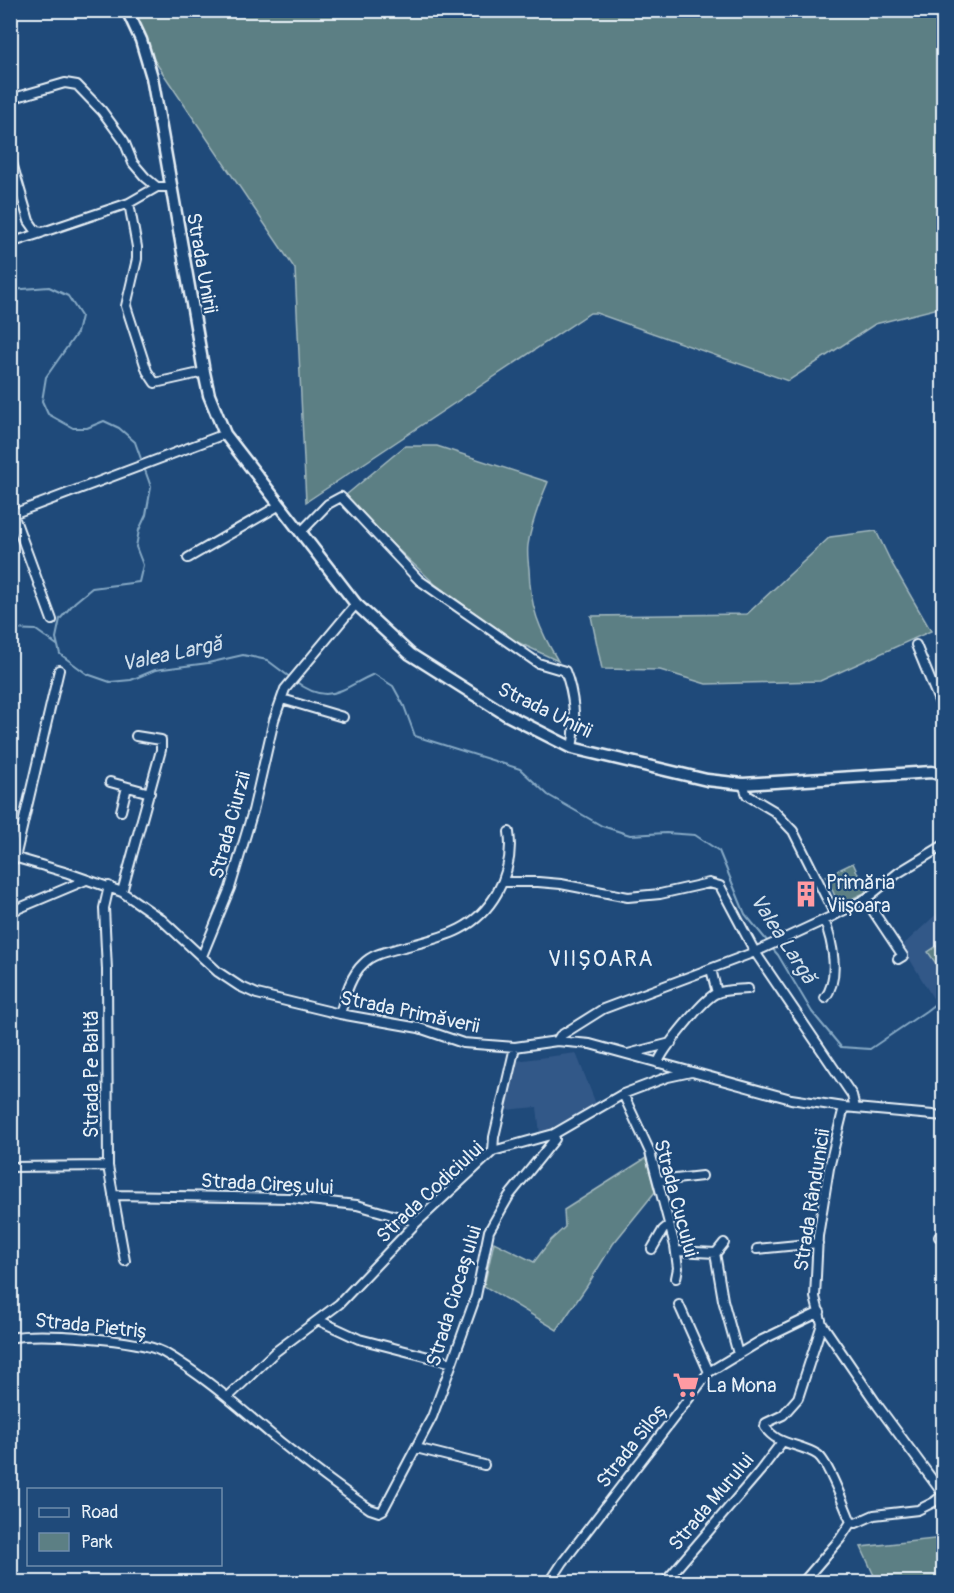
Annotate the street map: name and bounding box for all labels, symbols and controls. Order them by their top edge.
street label: Strada Unirii [181,211,223,315]
water label: Valea Largă [119,630,227,678]
street label: Strada Unirii [494,676,596,744]
street label: Strada Ciurzii [204,769,256,881]
place label: Primăria Viişoara [826,870,895,918]
building icon: Primăria Viişoara [791,879,821,909]
water label: Valea Largă [744,889,823,991]
district label: VIIȘOARA [548,945,654,973]
street label: Strada Primăverii [338,985,482,1039]
street label: Strada Pe Baltă [79,1010,104,1138]
street label: Strada Rândunicii [788,1127,836,1273]
street label: Strada Codiciului [371,1136,489,1248]
street label: Strada Cucului [648,1137,704,1259]
street label: Strada Cireșului [200,1168,334,1200]
street label: Strada Ciocașului [421,1222,487,1370]
street label: Strada Pietriș [34,1308,150,1344]
supermarket icon: La Mona [671,1370,701,1400]
place label: La Mona [706,1373,776,1398]
street label: Strada Siloș [591,1397,673,1493]
street label: Strada Murului [663,1448,759,1556]
legend [27,1488,222,1566]
text: Road [81,1501,118,1524]
text: Park [81,1531,113,1554]

